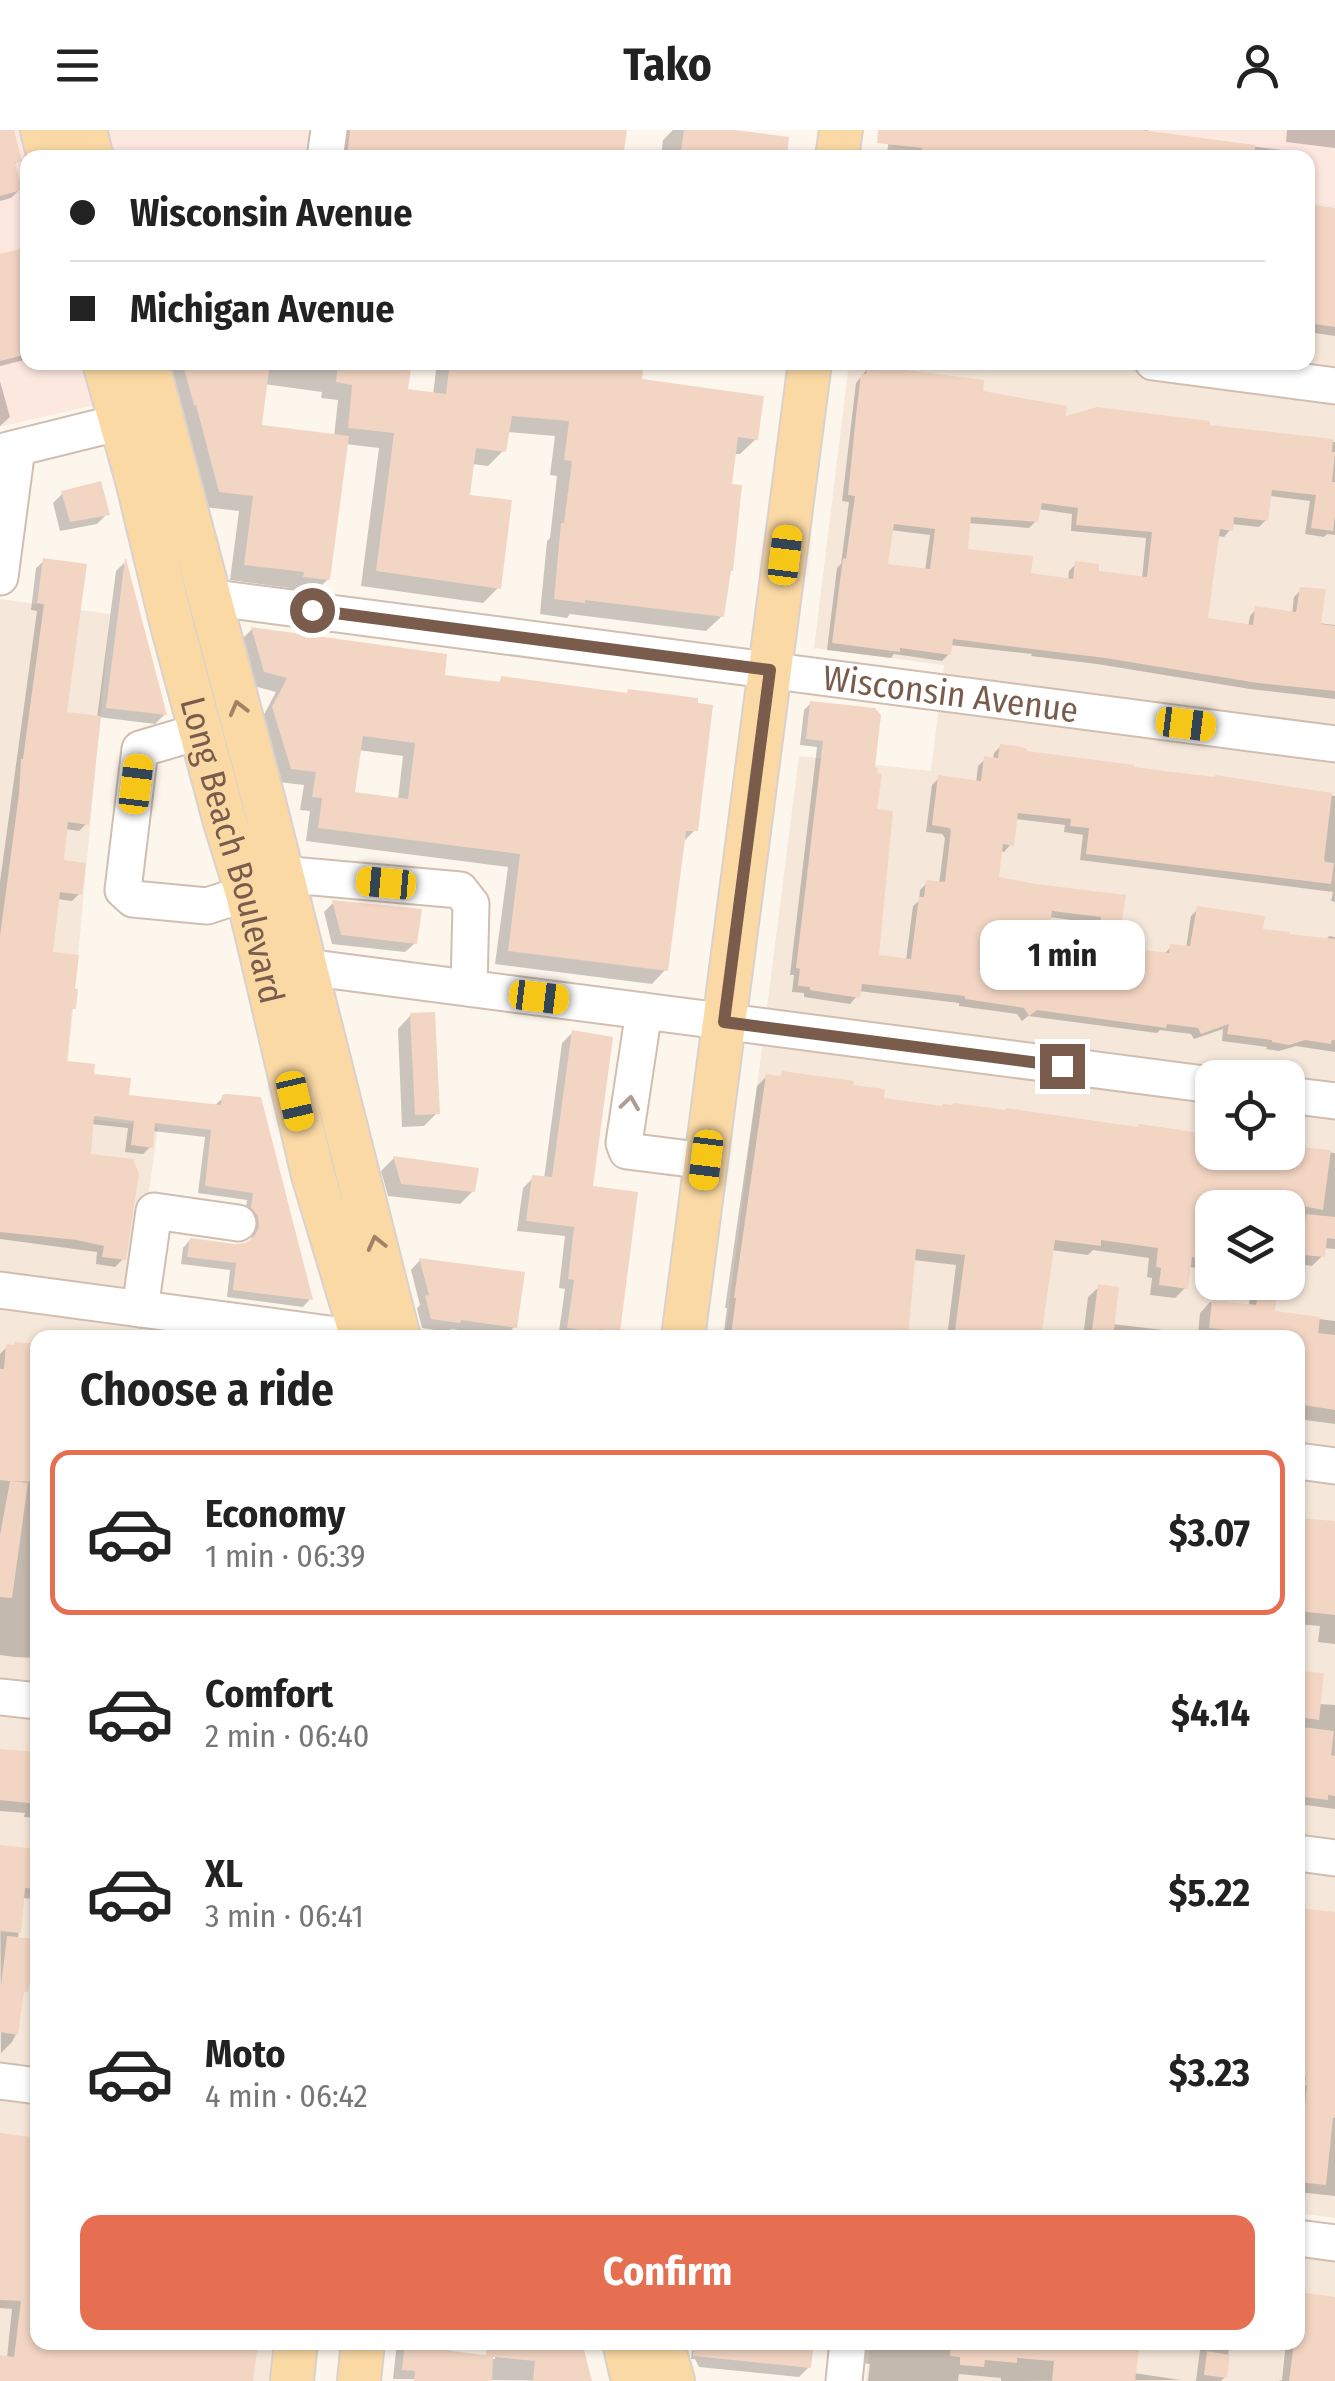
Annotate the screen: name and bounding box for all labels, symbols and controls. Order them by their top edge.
icon: menu [50,38,105,93]
text: Tako [623,38,712,92]
icon: person [1230,38,1285,93]
text: Wisconsin Avenue [130,190,413,236]
text: Michigan Avenue [130,286,395,332]
car [766,523,804,587]
route start [290,588,335,633]
street label: Wisconsin Avenue [821,656,1081,731]
street label: Long Beach Boulevard [171,692,293,1008]
one-way arrow [229,700,250,717]
car [1154,705,1218,743]
car [117,752,155,816]
car [355,865,417,901]
callout: 1 min [980,921,1144,991]
text: 1 min [1028,936,1097,974]
car [507,978,571,1016]
route end [1040,1044,1085,1089]
map controls [1195,1060,1305,1300]
button: locate [1195,1060,1305,1170]
car [274,1068,316,1134]
one-way arrow [618,1094,639,1111]
car [687,1128,725,1192]
button: layers [1195,1190,1305,1300]
one-way arrow [367,1235,388,1252]
text: Choose a ride [80,1363,334,1417]
icon: car [85,1488,175,1578]
text: Economy [205,1491,345,1537]
text: $3.07 [1169,1510,1250,1556]
text: 1 min · 06:39 [205,1537,366,1575]
icon: car [85,1668,175,1758]
text: Comfort [205,1671,333,1717]
text: $4.14 [1171,1690,1250,1736]
text: 2 min · 06:40 [205,1717,369,1755]
icon: car [85,1848,175,1938]
text: XL [205,1851,243,1897]
text: $5.22 [1169,1870,1250,1916]
text: 3 min · 06:41 [205,1897,364,1935]
icon: car [85,2028,175,2118]
text: Moto [205,2031,286,2077]
text: $3.23 [1169,2050,1250,2096]
text: 4 min · 06:42 [205,2077,368,2115]
button: Confirm [80,2215,1255,2330]

